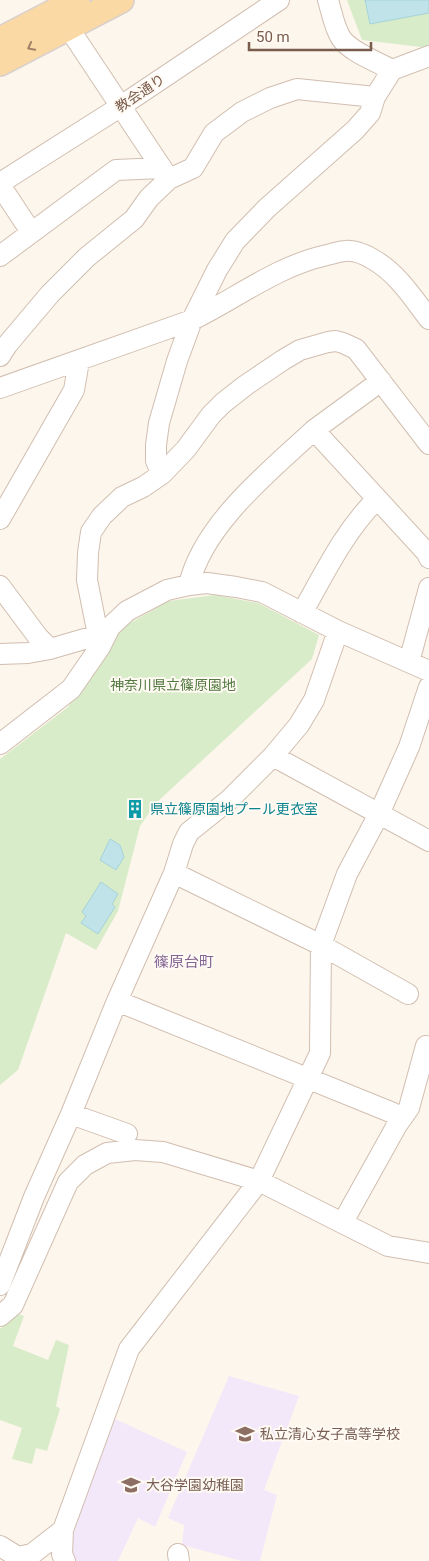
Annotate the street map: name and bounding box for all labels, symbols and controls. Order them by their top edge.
scale bar [249,20,372,52]
text: 50 m [256,28,290,46]
one-way arrow [27,41,36,51]
street label: 教会通り [112,71,168,115]
park label: 神奈川県立篠原園地 [110,677,236,693]
building icon: 県立篠原園地プール更衣室 [124,798,146,820]
place label: 県立篠原園地プール更衣室 [150,801,318,817]
district label: 篠原台町 [154,953,214,971]
school or university icon: 私立清心女子高等学校 [234,1423,256,1445]
place label: 私立清心女子高等学校 [260,1426,400,1442]
school or university icon: 大谷学園幼稚園 [120,1474,142,1496]
place label: 大谷学園幼稚園 [146,1477,244,1493]

